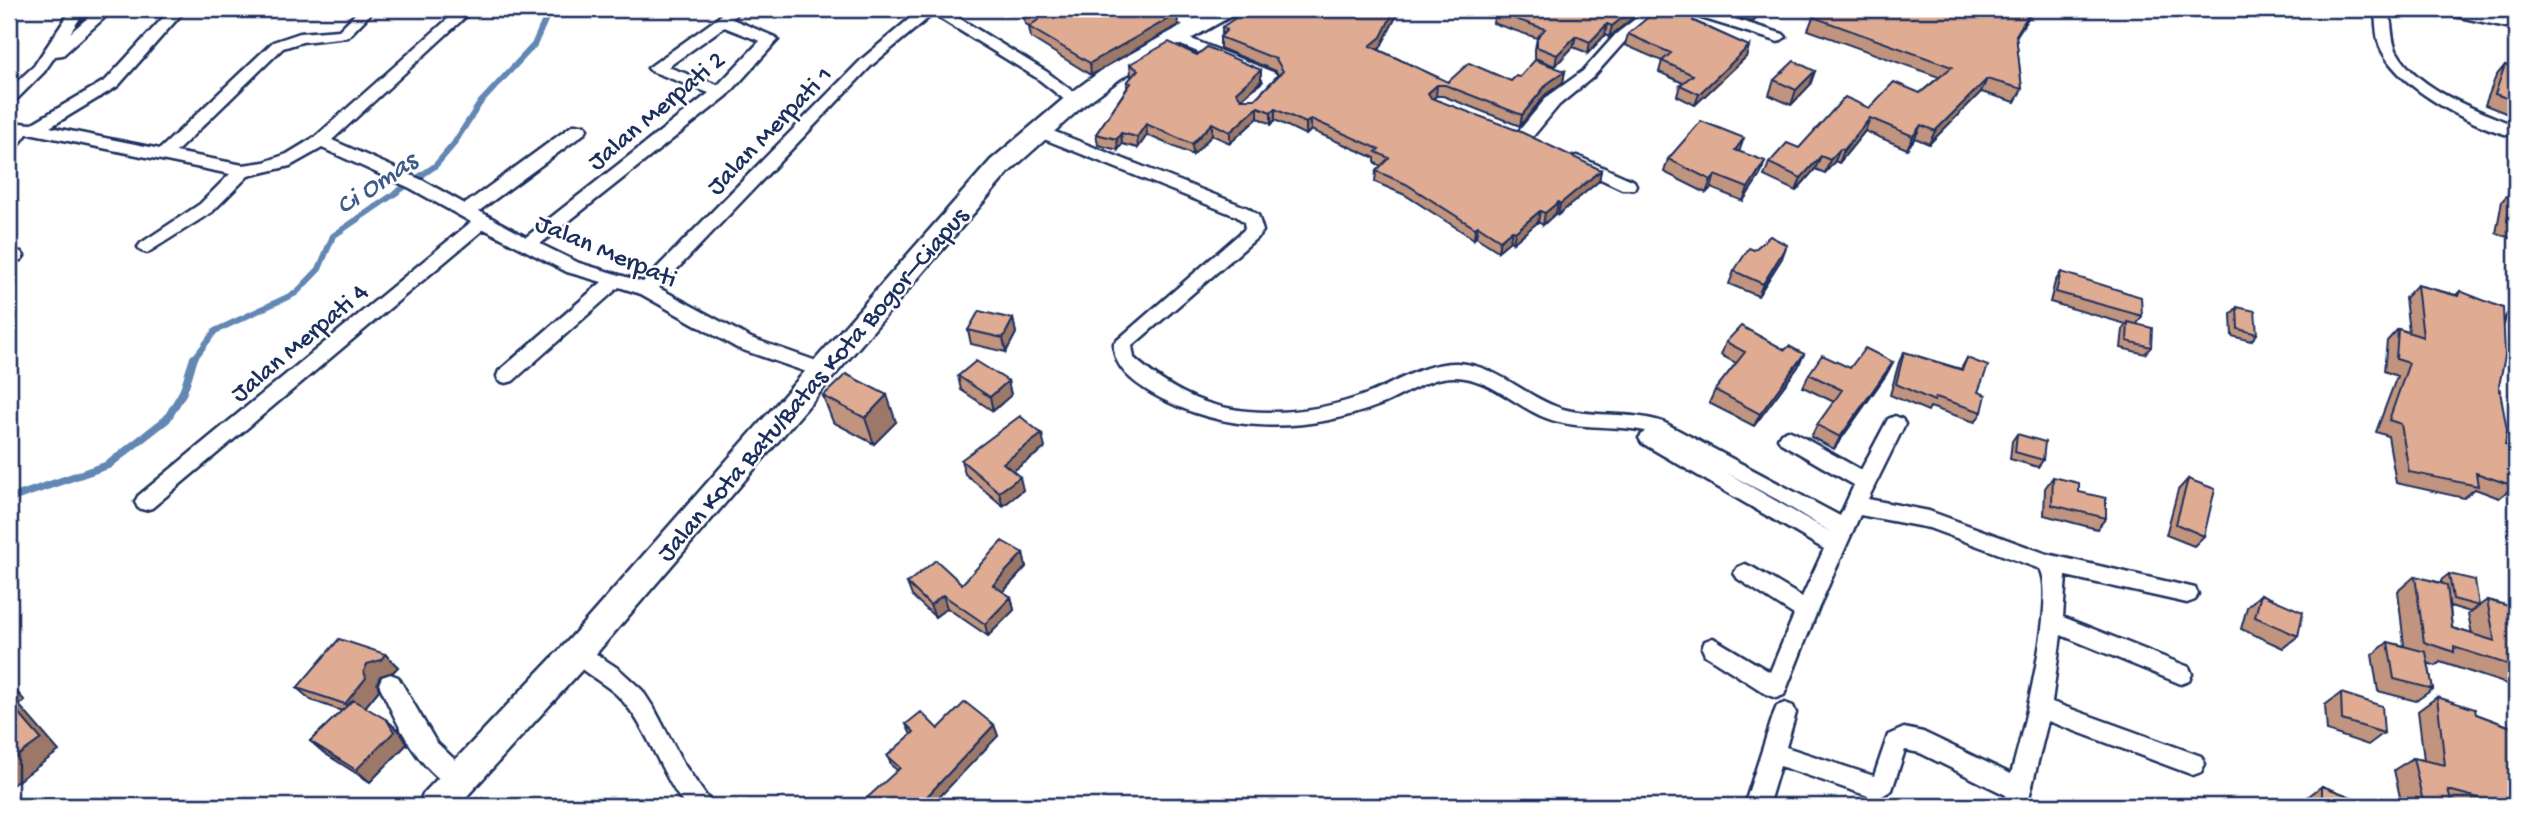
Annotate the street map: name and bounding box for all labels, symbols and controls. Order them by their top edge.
street label: Jalan Merpati 2 [583,46,733,179]
street label: Jalan Merpati 1 [702,61,841,203]
water label: Ci Omas [331,144,426,224]
street label: Jalan Kota Batu/Batas Kota Bogor–Ciapus [652,201,978,569]
street label: Jalan Merpati [530,209,681,297]
street label: Jalan Merpati 4 [226,278,376,411]

